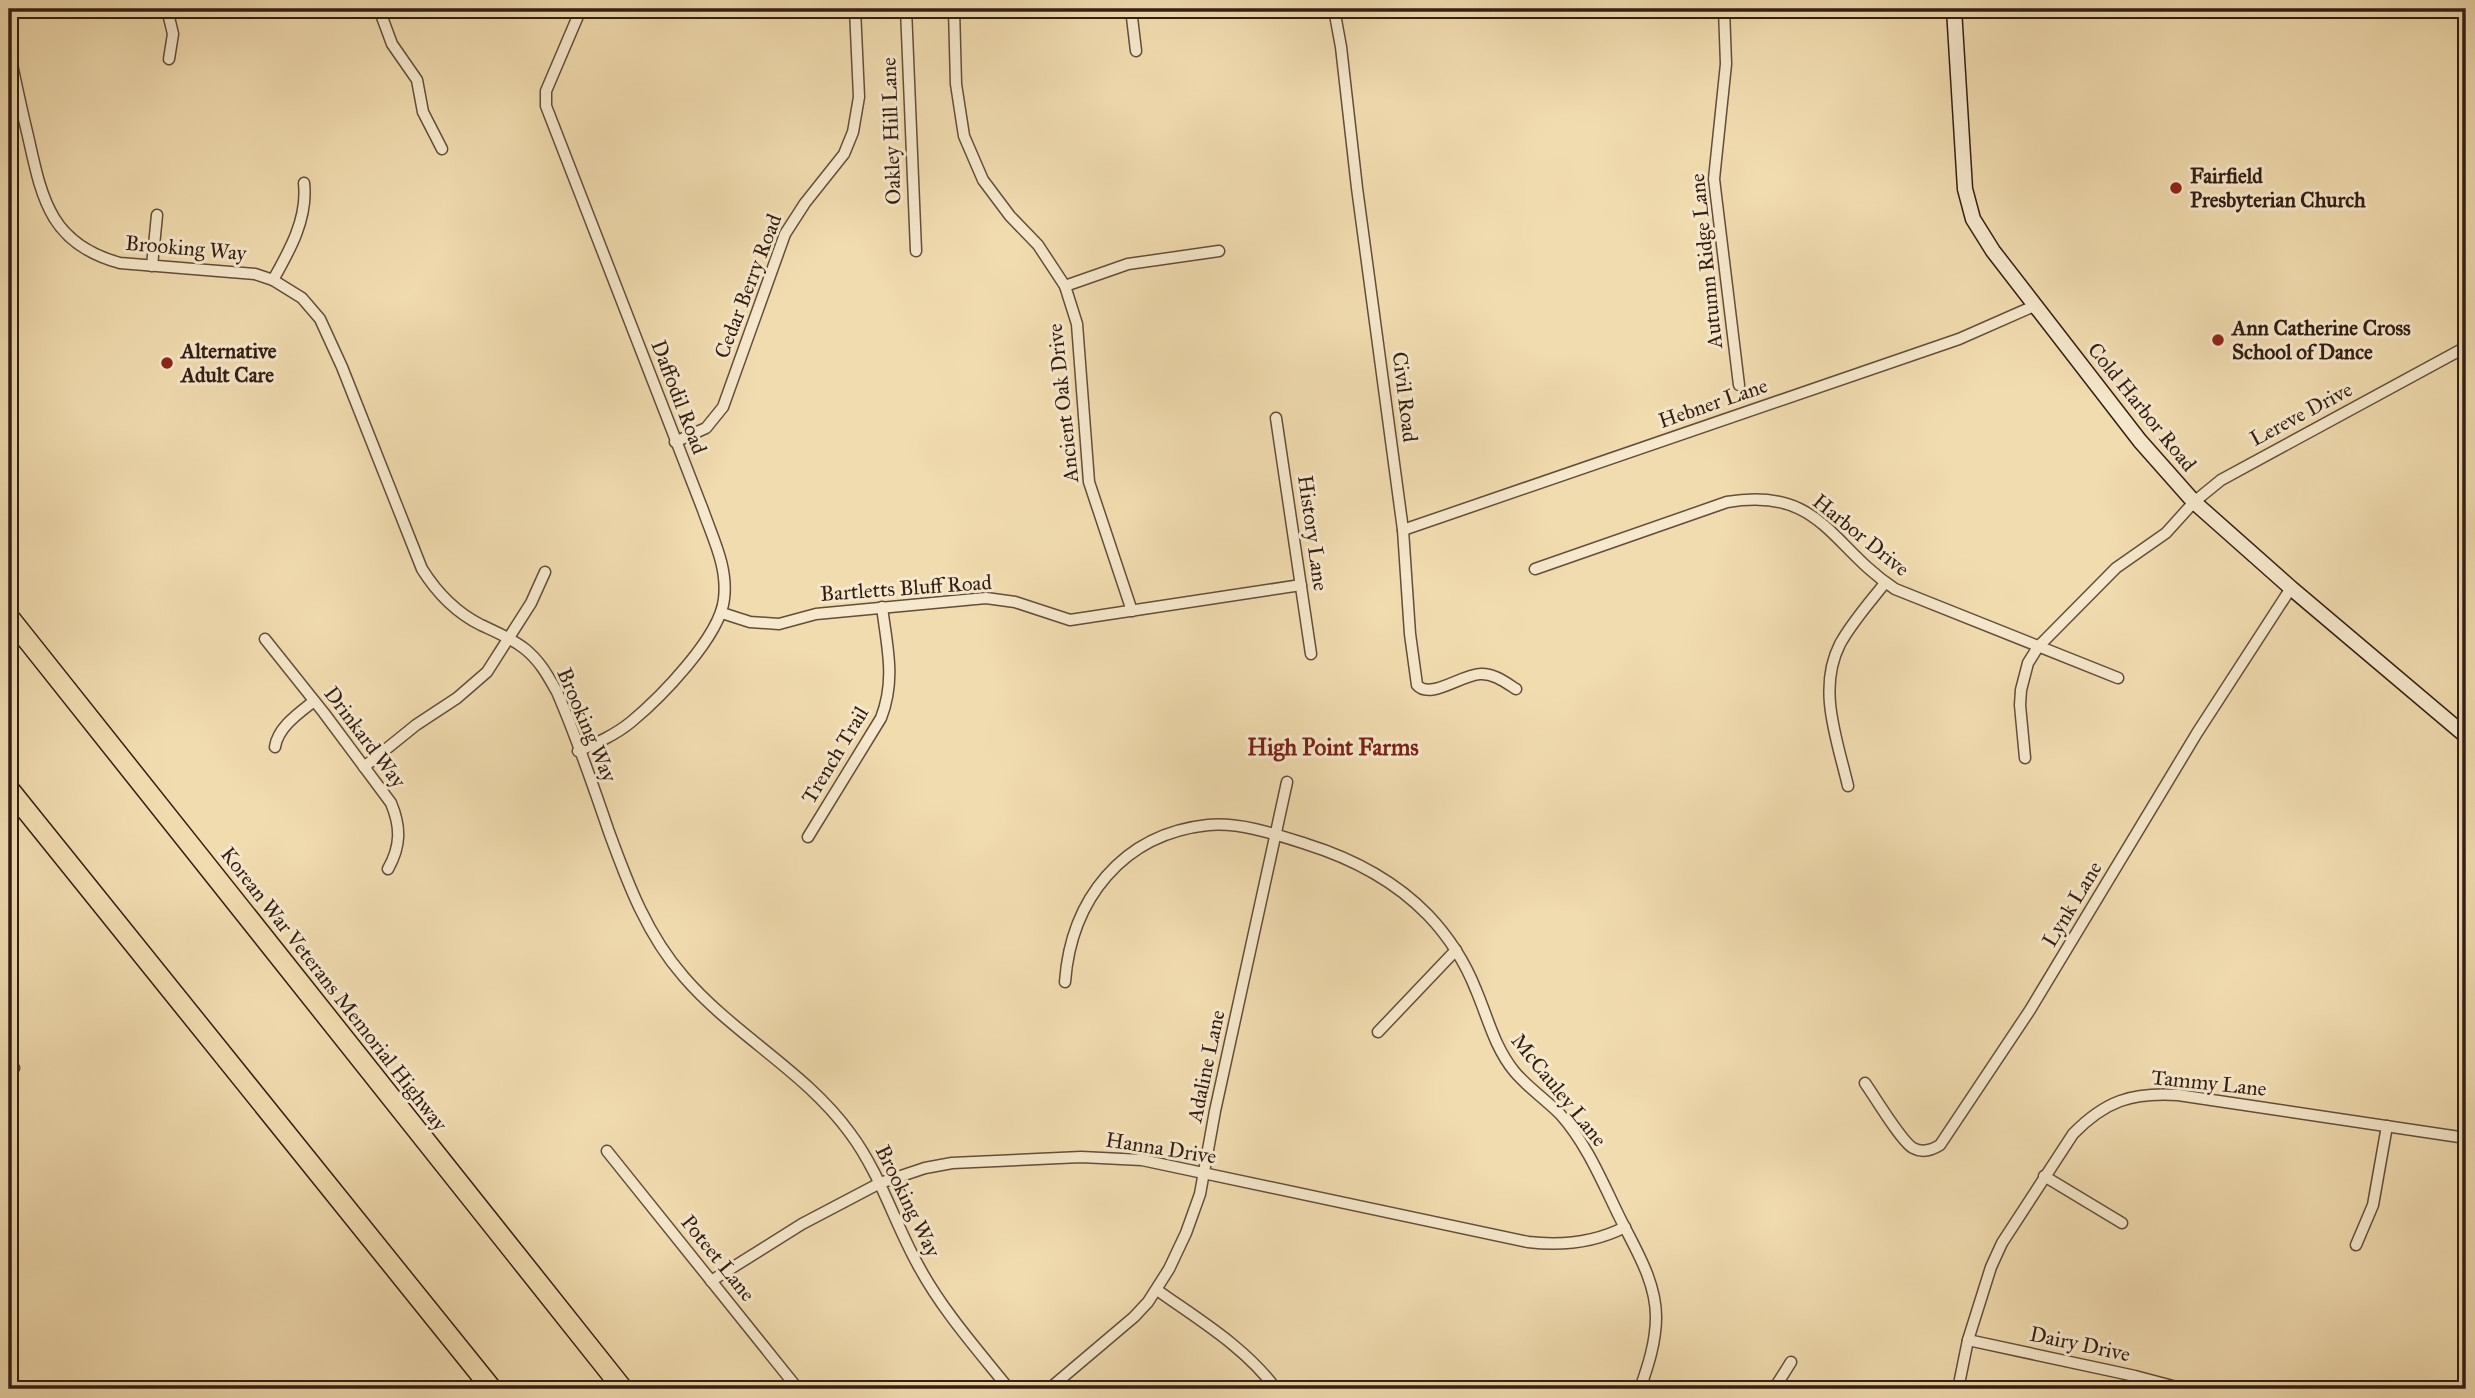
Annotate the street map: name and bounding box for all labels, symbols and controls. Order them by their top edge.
street label: Oakley Hill Lane [875,57,907,205]
place label: Fairfield Presbyterian Church [2190,163,2366,213]
street label: Autumn Ridge Lane [1684,172,1728,351]
marker: Fairfield Presbyterian Church [2168,180,2184,196]
street label: Cedar Berry Road [709,210,788,362]
street label: Brooking Way [124,230,249,266]
place label: Ann Catherine Cross School of Dance [2230,315,2411,365]
street label: Ancient Oak Drive [1042,322,1084,485]
marker: Ann Catherine Cross School of Dance [2210,332,2226,348]
street label: Daffodil Road [645,336,713,458]
street label: Cold Harbor Road [2082,337,2202,477]
place label: Alternative Adult Care [179,338,277,388]
street label: Civil Road [1387,350,1423,444]
marker: Alternative Adult Care [159,355,175,371]
street label: Hebner Lane [1655,372,1771,434]
street label: Lereve Drive [2245,376,2357,452]
street label: History Lane [1292,474,1334,593]
street label: Harbor Drive [1807,488,1915,582]
street label: Bartletts Bluff Road [819,569,993,607]
street label: Brooking Way [551,664,623,787]
street label: Drinkard Way [318,681,412,794]
street label: Trench Trail [796,701,874,808]
district label: High Point Farms [1247,733,1419,762]
street label: Korean War Veterans Memorial Highway [215,842,454,1137]
street label: Lynk Lane [2036,856,2108,952]
street label: Adaline Lane [1181,1007,1231,1125]
street label: McCauley Lane [1506,1028,1613,1152]
street label: Tammy Lane [2150,1064,2268,1102]
street label: Hanna Drive [1104,1126,1218,1170]
street label: Brooking Way [870,1141,947,1262]
street label: Poteet Lane [675,1210,761,1307]
street label: Dairy Drive [2027,1321,2133,1367]

